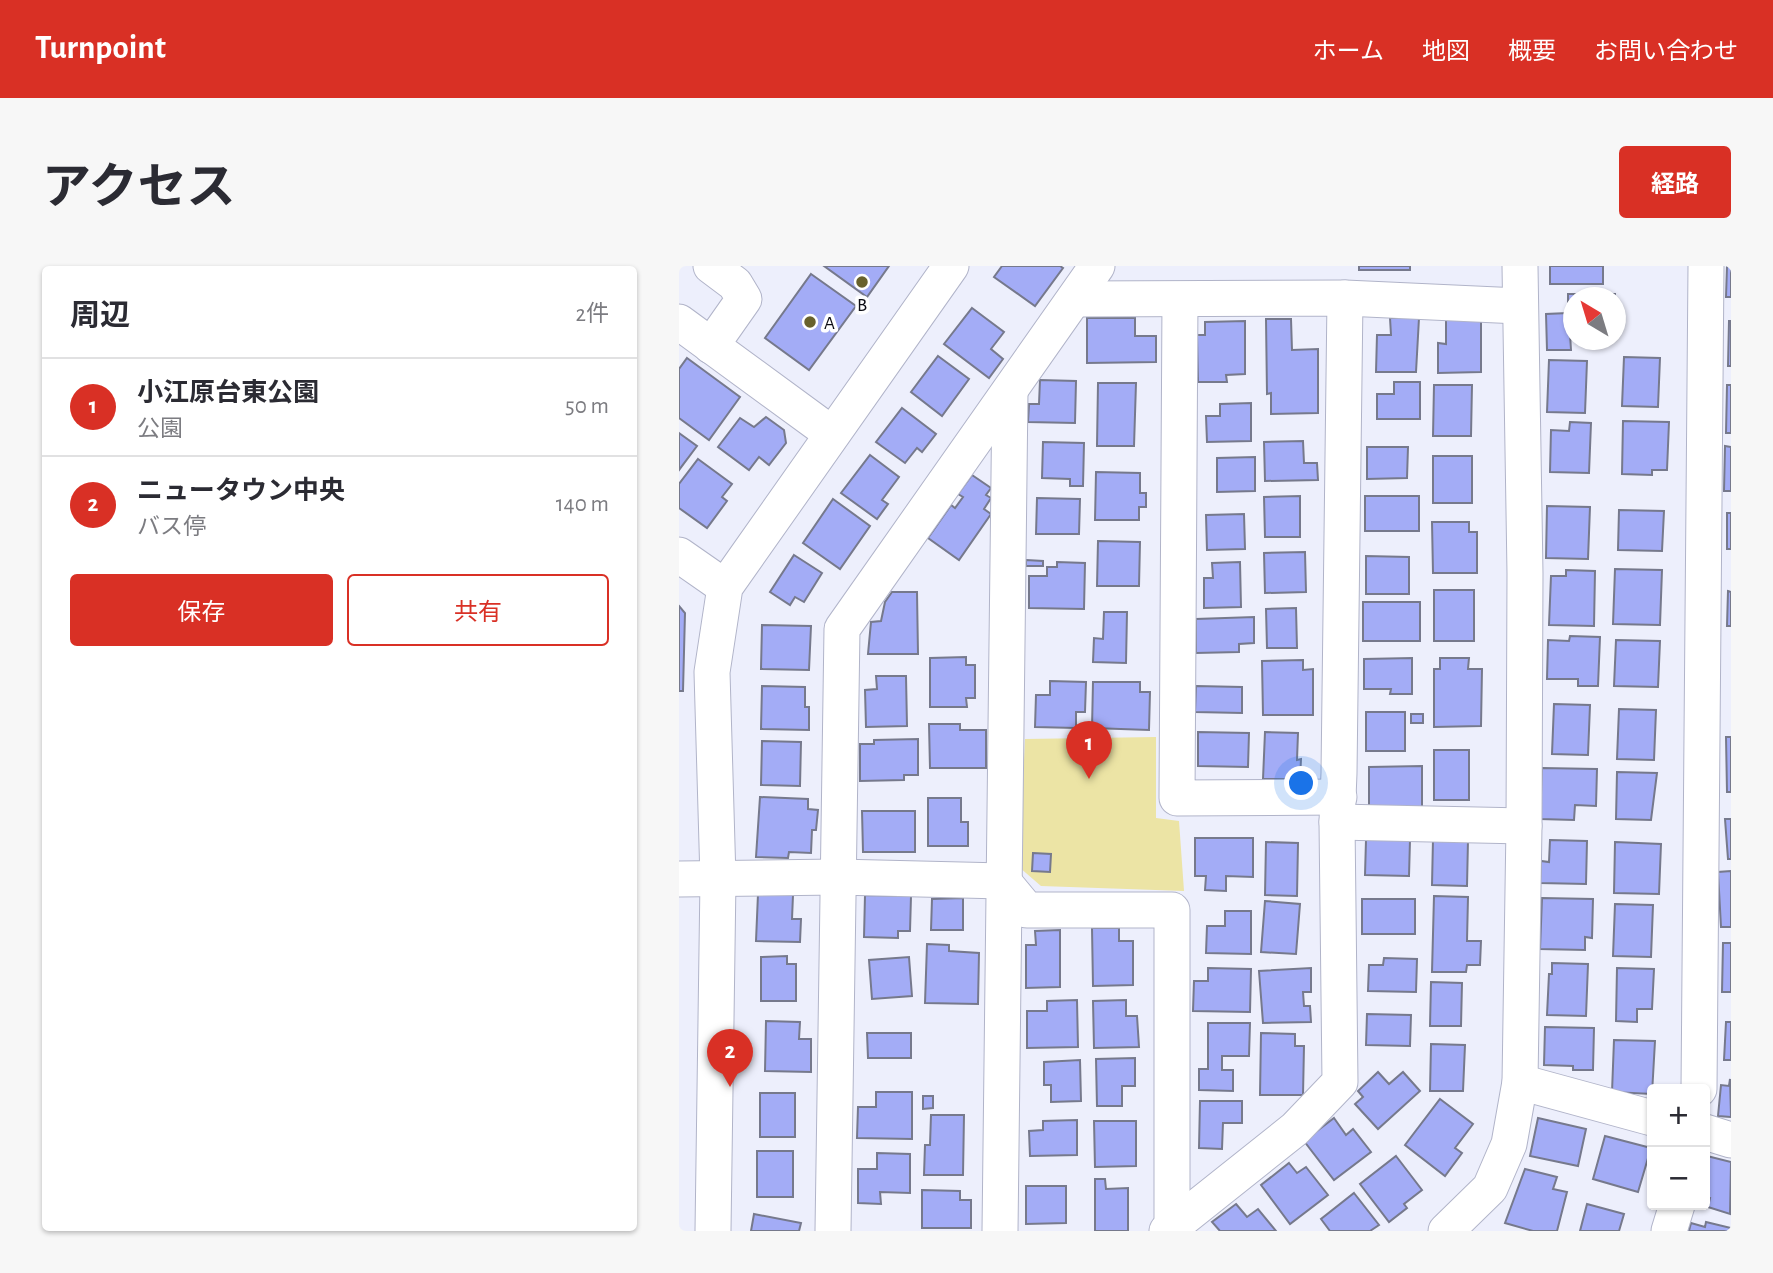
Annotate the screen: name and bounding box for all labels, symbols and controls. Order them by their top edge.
text: Turnpoint [35,32,166,65]
text: ホーム [1313,40,1384,64]
text: 地図 [1422,40,1470,64]
text: 概要 [1508,40,1556,64]
text: お問い合わせ [1594,40,1738,64]
button: 経路 [1619,146,1731,218]
text: アクセス [42,164,236,213]
marker: B [854,274,870,290]
north arrow [1563,287,1626,350]
place label: B [857,296,867,315]
text: 周辺 [70,301,130,331]
text: 2件 [576,303,609,326]
marker: A [802,314,818,330]
place label: A [824,314,835,333]
text: 小江原台東公園 [137,380,319,406]
text: 1 [89,395,97,418]
text: 50 m [565,395,609,418]
text: 公園 [137,418,183,441]
text: ニュータウン中央 [137,478,345,504]
text: 2 [88,493,98,516]
text: 140 m [556,493,609,516]
text: バス停 [137,516,206,539]
button: 保存 [70,574,333,646]
button: 共有 [347,574,609,646]
pin: 1 [1066,721,1112,779]
your location [1284,766,1318,800]
pin: 2 [707,1029,753,1087]
map controls [1647,1084,1710,1210]
button: + [1647,1084,1710,1147]
button: − [1647,1147,1710,1210]

